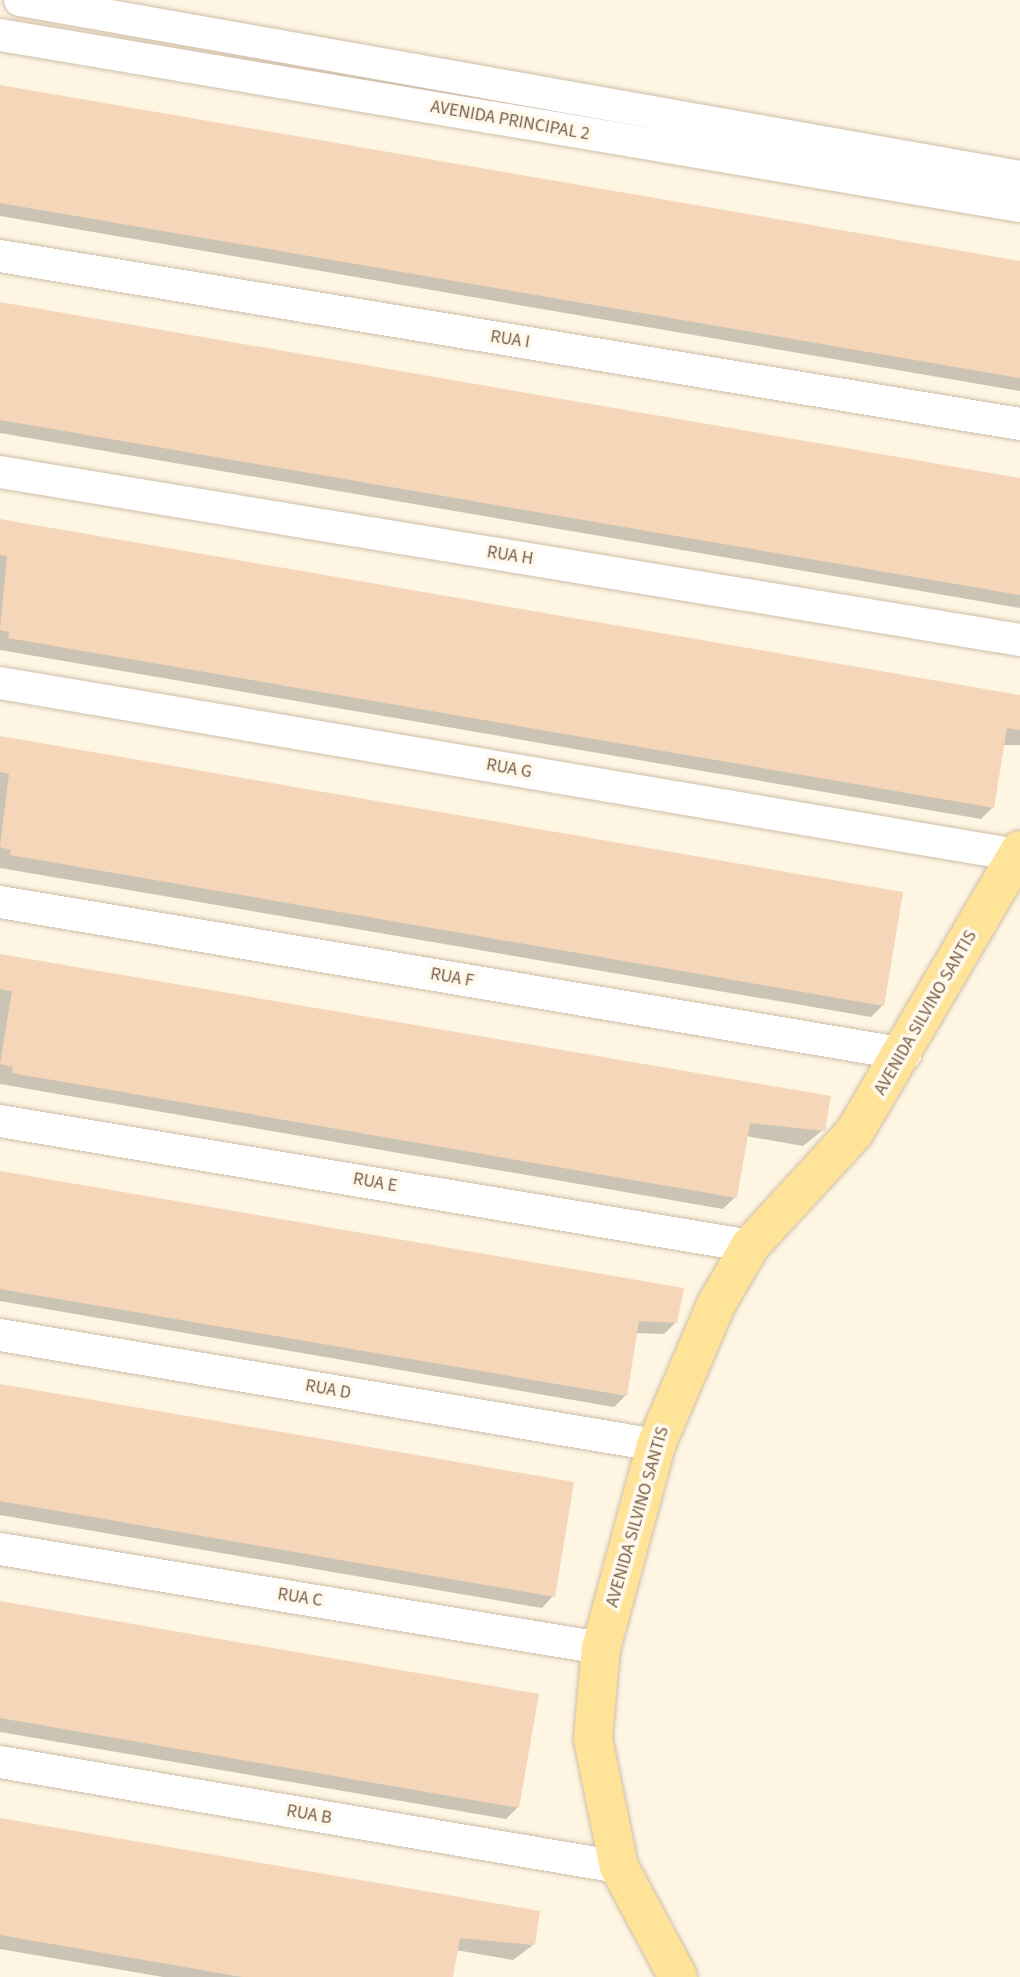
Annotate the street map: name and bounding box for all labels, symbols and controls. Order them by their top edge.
street label: AVENIDA PRINCIPAL 2 [429,96,591,146]
street label: RUA I [489,326,531,354]
street label: RUA H [485,542,535,570]
street label: RUA G [484,754,534,784]
street label: AVENIDA SILVINO SANTIS [870,927,982,1099]
street label: RUA F [429,964,475,992]
street label: RUA E [351,1169,399,1197]
street label: RUA D [303,1375,353,1405]
street label: AVENIDA SILVINO SANTIS [602,1424,674,1610]
street label: RUA C [276,1584,324,1612]
street label: RUA B [285,1800,333,1830]

